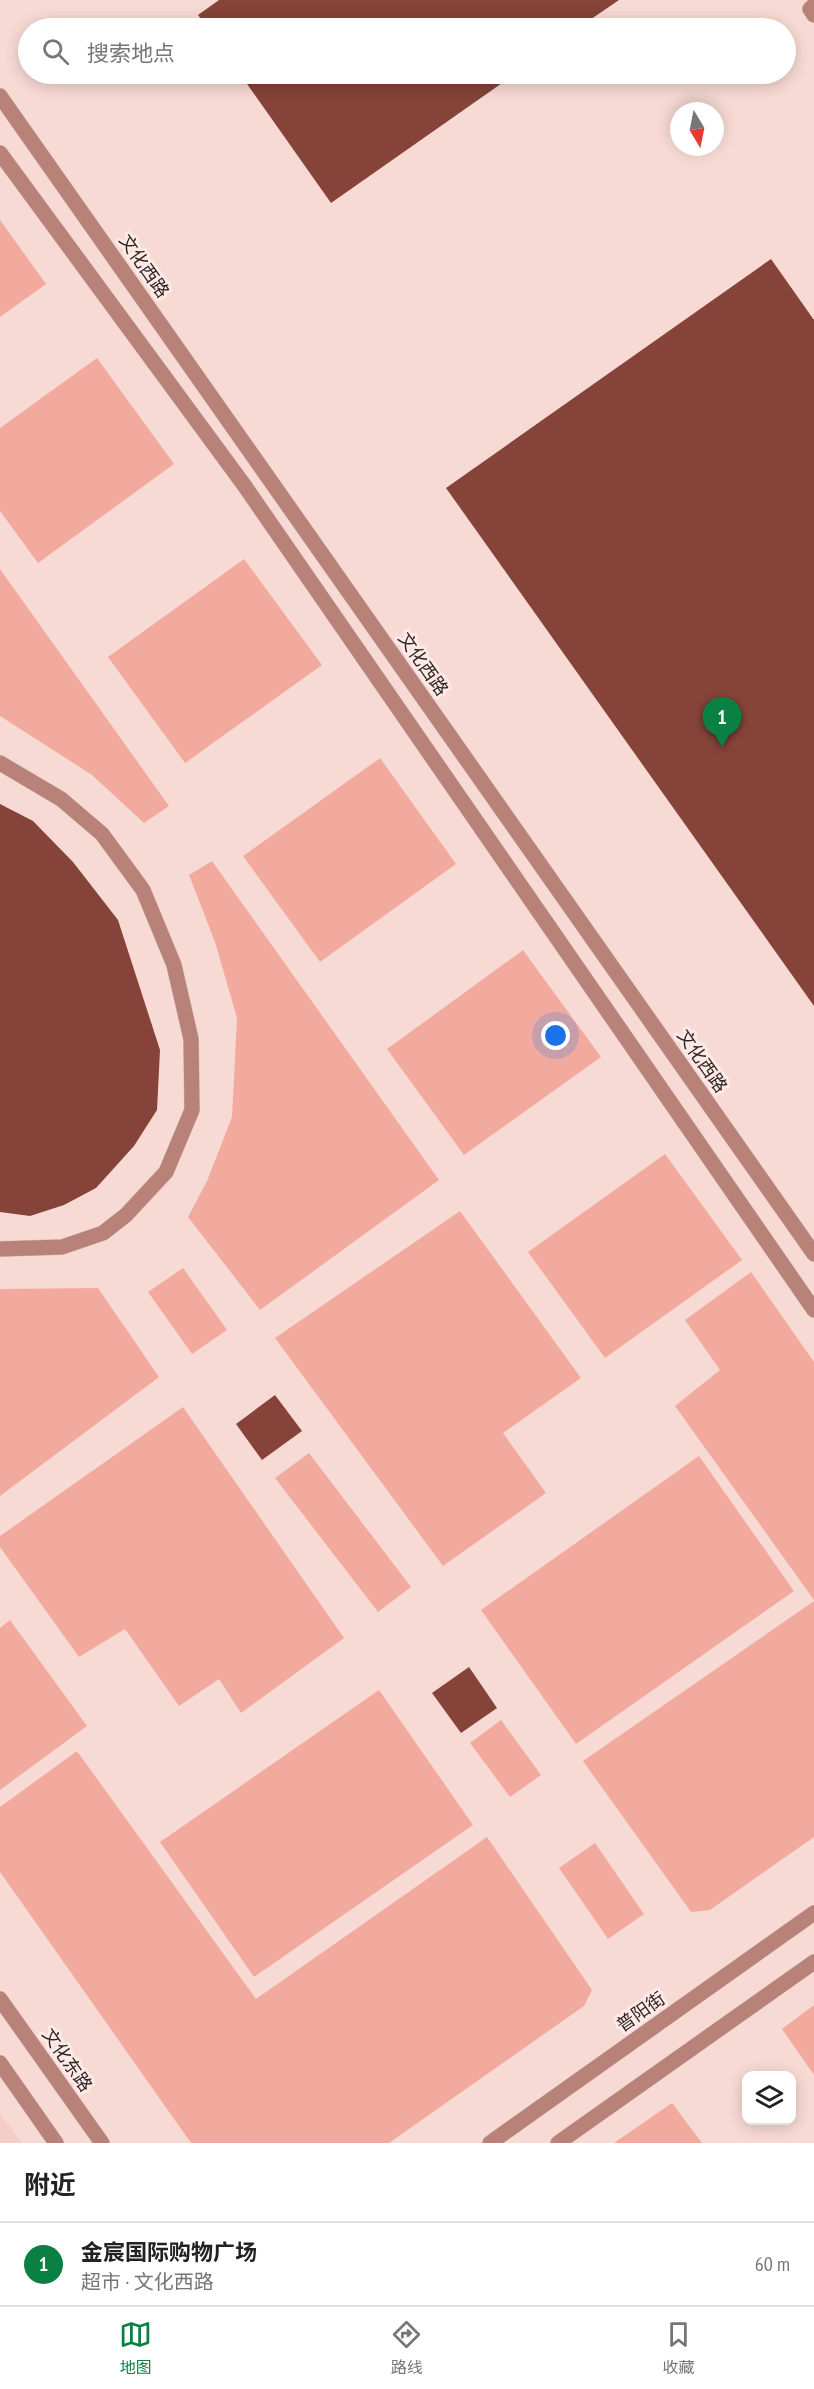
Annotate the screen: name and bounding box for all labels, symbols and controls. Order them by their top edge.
search box [18,18,796,84]
icon: search [39,35,72,68]
text: 搜索地点 [87,39,175,67]
north arrow [670,102,724,156]
street label: 文化西路 [114,230,174,302]
street label: 文化西路 [393,628,453,700]
pin: 1 [702,698,742,747]
your location [541,1021,570,1050]
street label: 文化西路 [672,1025,732,1097]
street label: 普阳街 [612,1987,669,2036]
street label: 文化东路 [37,2024,97,2096]
map controls [742,2071,796,2125]
button: layers [742,2071,796,2125]
text: 附近 [24,2168,76,2201]
text: 金宸国际购物广场 [81,2238,257,2266]
text: 1 [39,2251,48,2277]
text: 60 m [755,2251,790,2277]
text: 超市 · 文化西路 [81,2269,214,2295]
tab: 地图 [119,2318,152,2378]
tab: 路线 [390,2318,423,2378]
tab: 收藏 [662,2318,695,2378]

